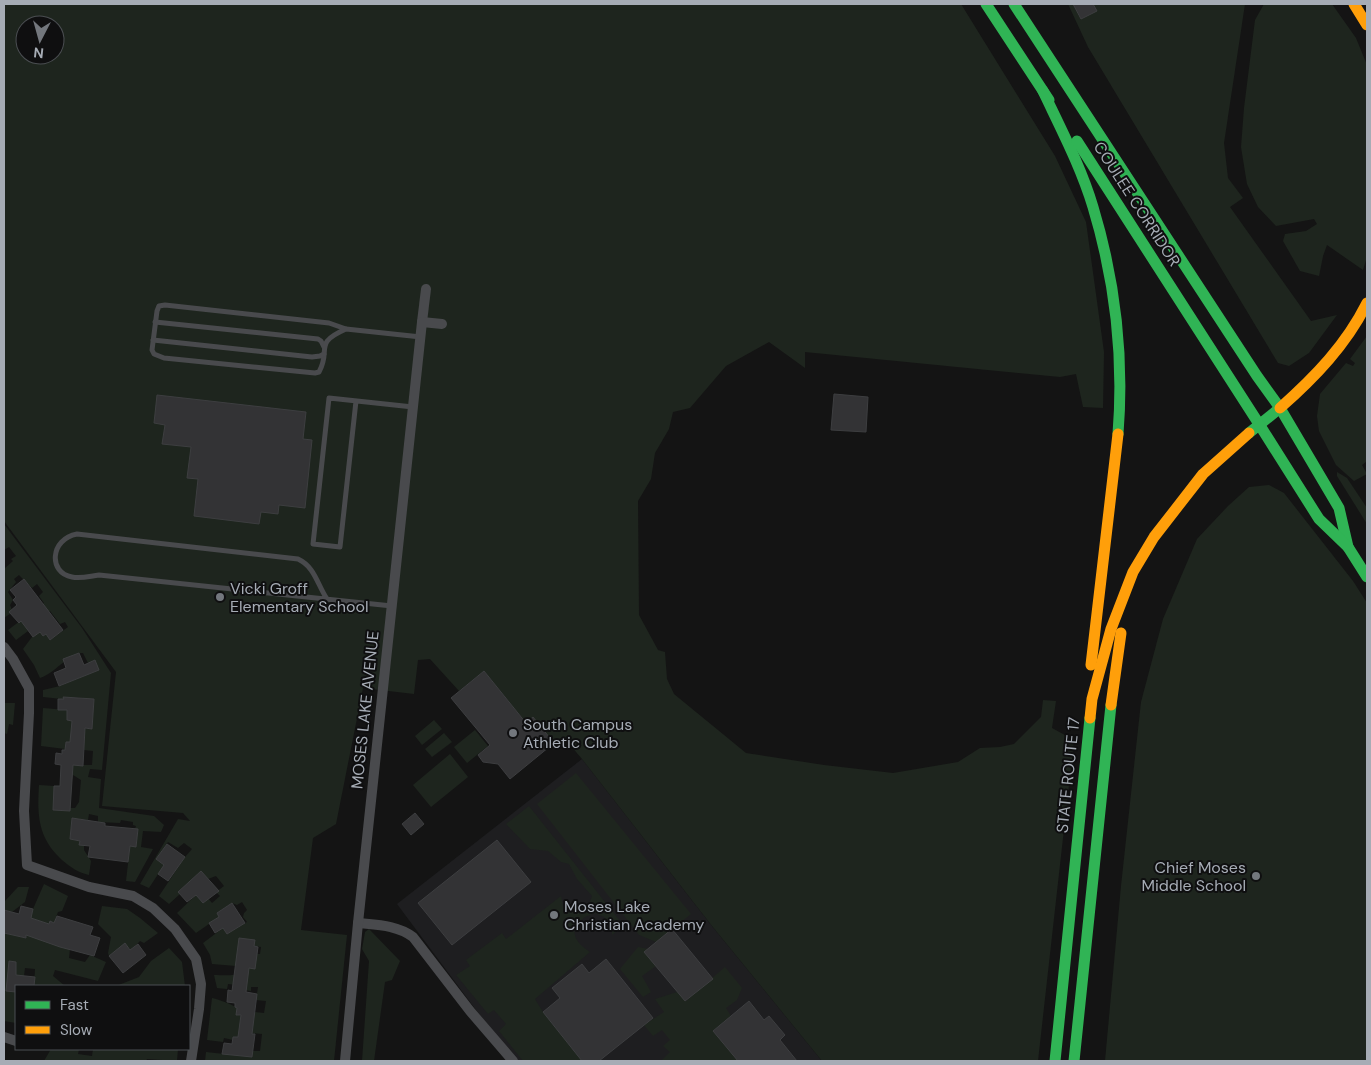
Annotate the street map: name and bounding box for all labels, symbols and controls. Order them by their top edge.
north arrow [15,15,65,65]
text: N [33,43,45,62]
street label: COULEE CORRIDOR [1089,138,1185,270]
place label: Vicki Groff Elementary School [230,578,368,617]
marker: Vicki Groff Elementary School [214,591,226,603]
street label: MOSES LAKE AVENUE [346,630,384,790]
place label: South Campus Athletic Club [523,714,632,753]
street label: STATE ROUTE 17 [1051,716,1085,834]
marker: South Campus Athletic Club [507,727,519,739]
place label: Chief Moses Middle School [1142,857,1246,896]
marker: Chief Moses Middle School [1250,870,1262,882]
place label: Moses Lake Christian Academy [564,896,705,935]
marker: Moses Lake Christian Academy [548,909,560,921]
legend [15,985,190,1050]
text: Fast [60,995,89,1015]
text: Slow [60,1020,93,1040]

